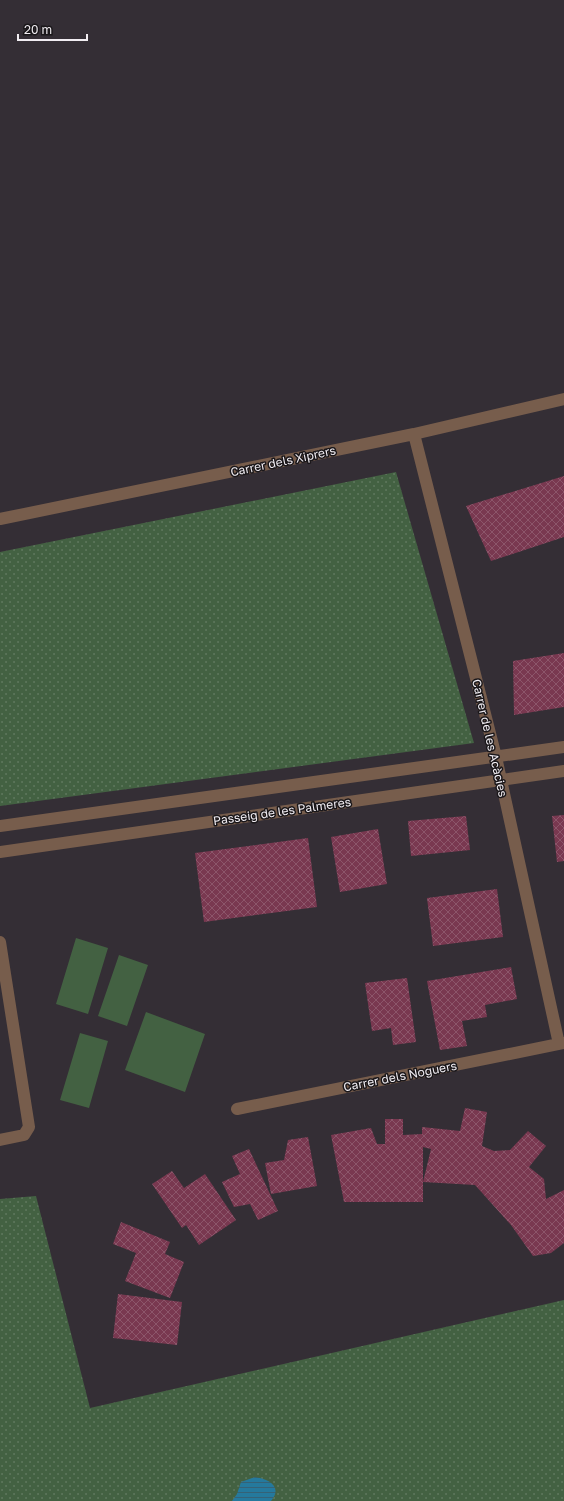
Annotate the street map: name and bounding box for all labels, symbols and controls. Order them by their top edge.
scale bar [18,16,87,42]
text: 20 m [24,22,52,37]
street label: Carrer dels Xiprers [229,442,337,480]
street label: Carrer de les Acàcies [469,678,511,798]
street label: Passeig de les Palmeres [212,794,352,828]
street label: Carrer dels Noguers [342,1058,458,1094]

